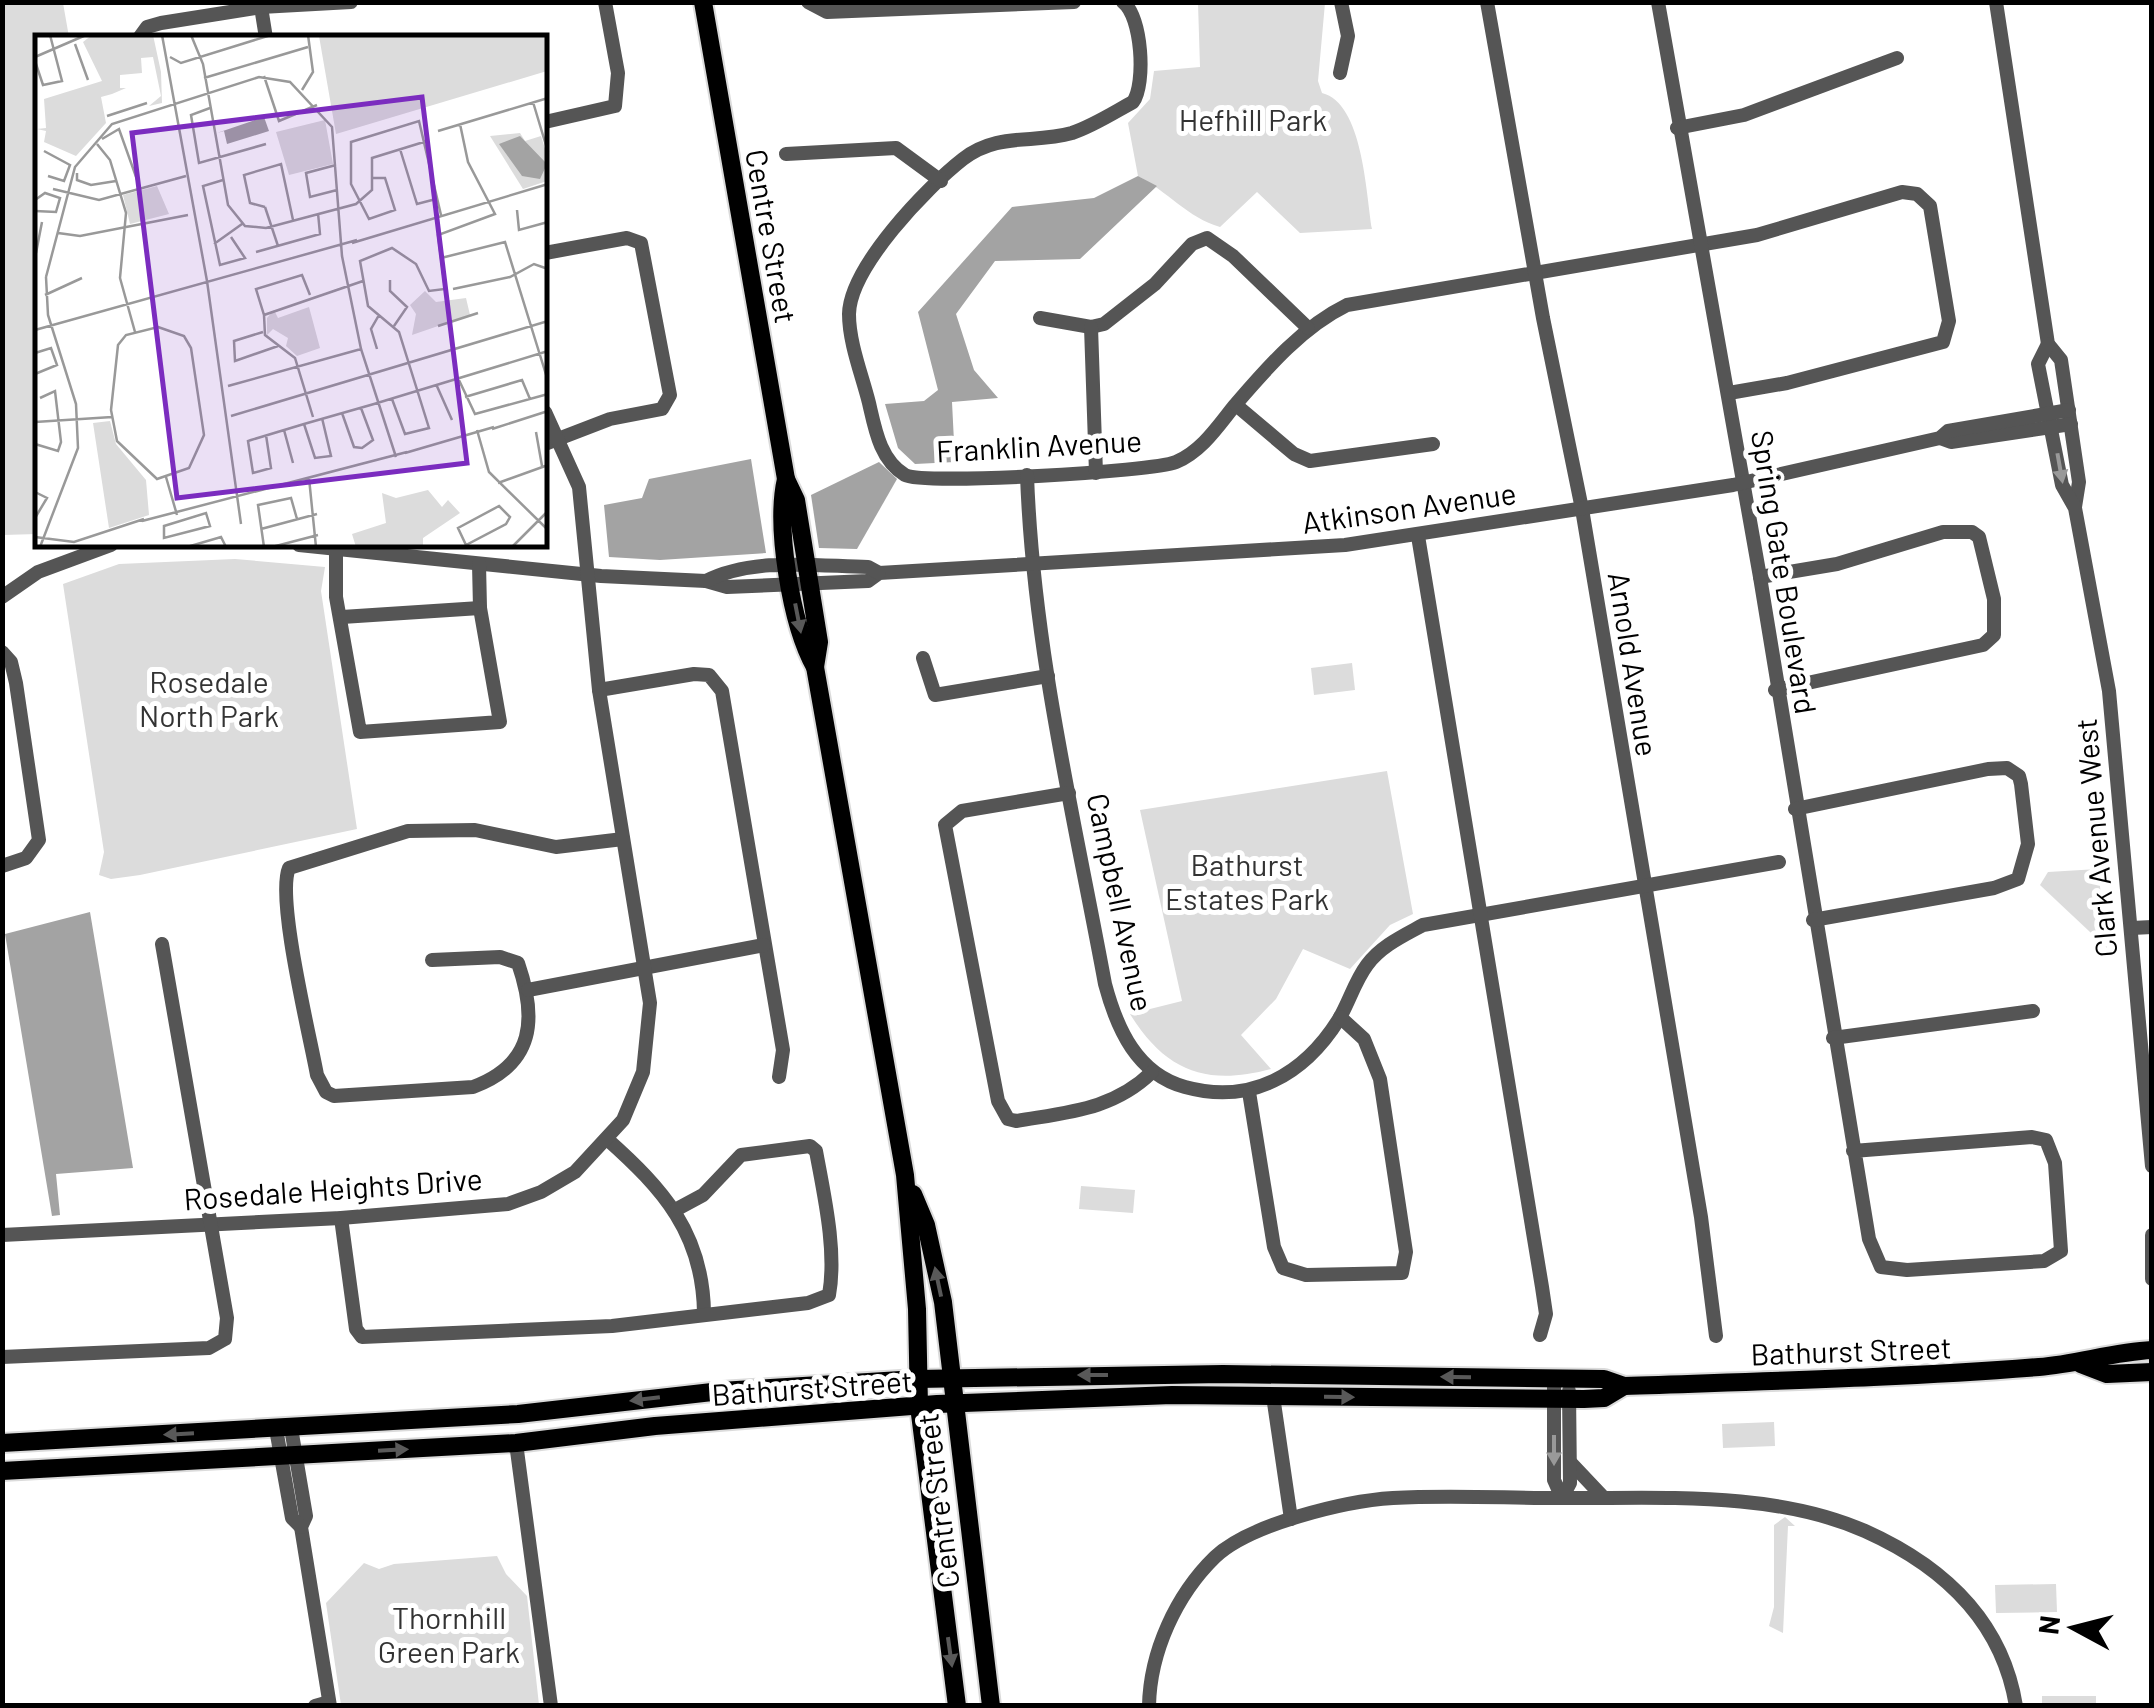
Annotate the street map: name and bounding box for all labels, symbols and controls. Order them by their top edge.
inset map [35,35,548,548]
park label: Hefhill Park [1179,101,1327,137]
street label: Centre Street [739,146,805,326]
street label: Franklin Avenue [935,422,1143,468]
street label: Spring Gate Boulevard [1745,428,1825,716]
one-way arrow [2053,453,2068,484]
street label: Atkinson Avenue [1300,474,1518,540]
street label: Arnold Avenue [1602,569,1666,759]
one-way arrow [790,603,806,634]
park label: Rosedale North Park [139,663,279,733]
street label: Clark Avenue West [2067,717,2123,959]
street label: Campbell Avenue [1080,790,1162,1014]
park label: Bathurst Estates Park [1165,846,1329,916]
street label: Rosedale Heights Drive [182,1160,484,1216]
one-way arrow [930,1266,945,1297]
street label: Bathurst Street [1750,1329,1952,1371]
street label: Bathurst Street [710,1362,914,1412]
one-way arrow [1077,1367,1109,1383]
one-way arrow [1440,1369,1472,1385]
one-way arrow [1324,1389,1356,1405]
one-way arrow [629,1391,661,1407]
street label: Centre Street [908,1412,966,1590]
one-way arrow [163,1426,195,1442]
one-way arrow [1546,1434,1562,1466]
one-way arrow [377,1442,409,1458]
north arrow [2024,1578,2124,1678]
park label: Thornhill Green Park [378,1599,520,1669]
text: N [2030,1614,2066,1636]
one-way arrow [942,1637,958,1669]

